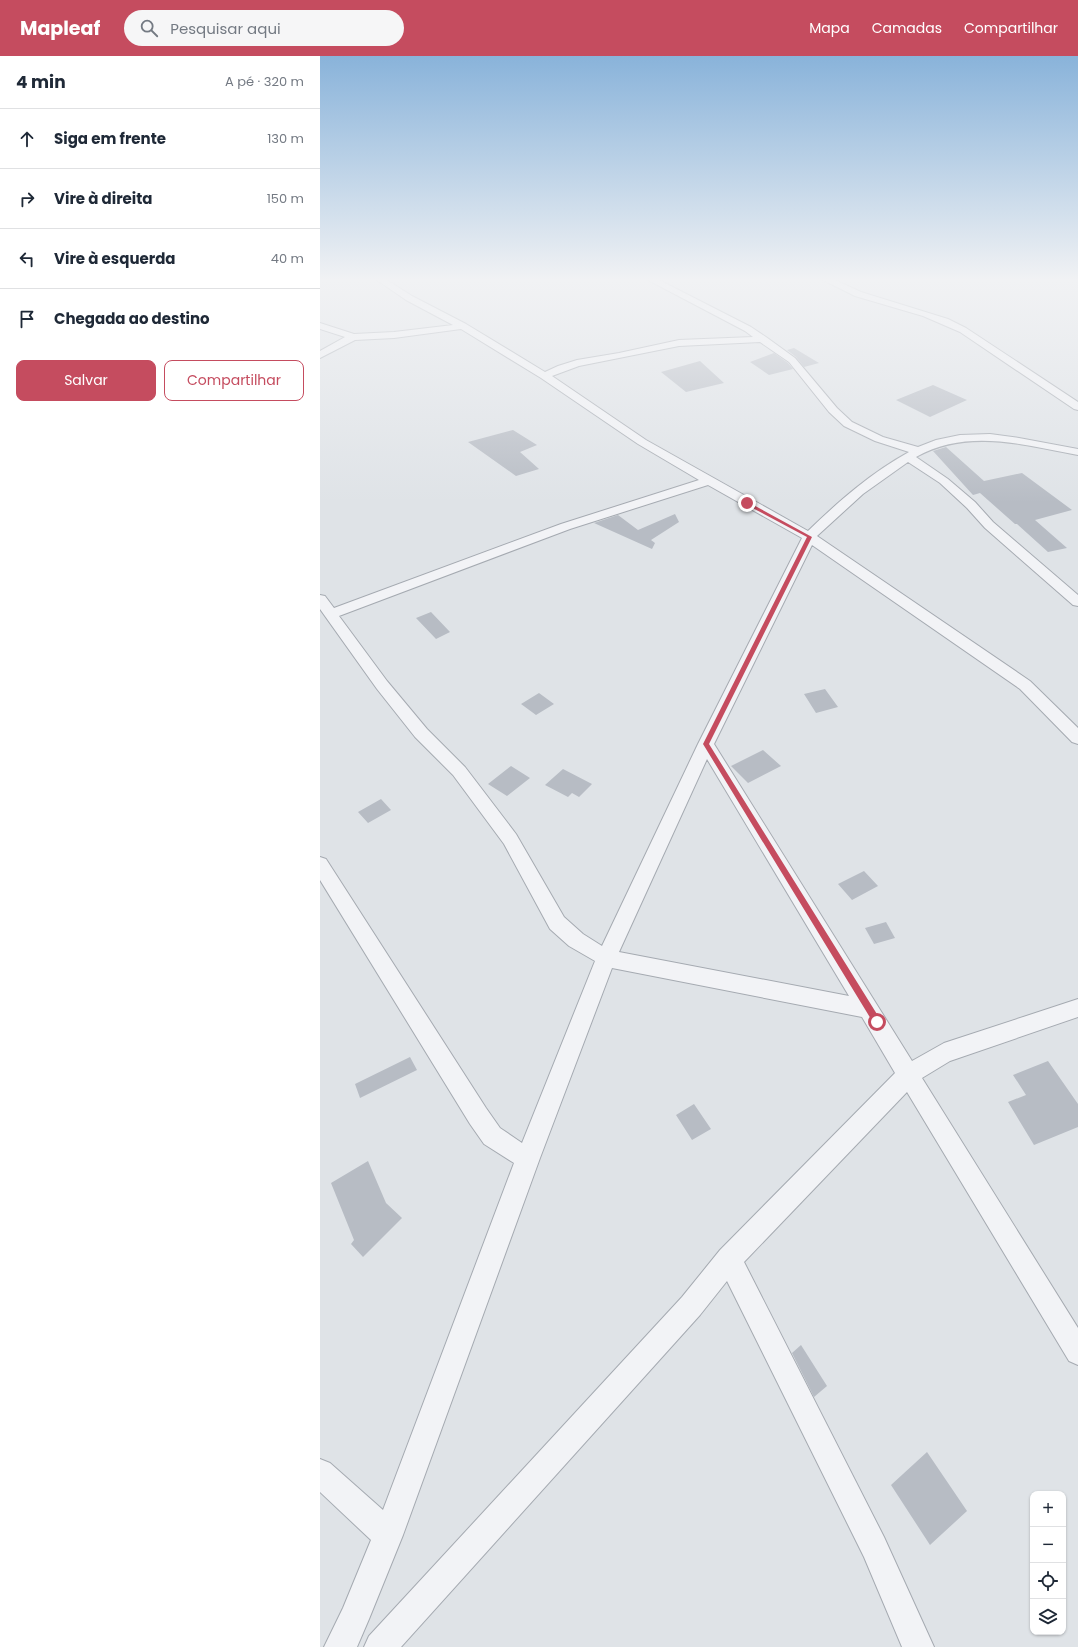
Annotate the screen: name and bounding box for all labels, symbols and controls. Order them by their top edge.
search box [124,10,404,46]
text: Mapleaf [20,15,100,42]
icon: search [138,17,160,39]
text: Pesquisar aqui [170,18,281,39]
text: Mapa [809,18,850,38]
text: Camadas [872,18,942,38]
text: Compartilhar [964,18,1058,38]
text: 4 min [16,70,66,94]
text: A pé · 320 m [225,72,304,91]
icon: ahead [16,128,38,150]
text: Siga em frente [54,128,166,149]
text: 130 m [267,129,304,148]
icon: right [16,188,38,210]
text: Vire à direita [54,188,153,209]
text: 150 m [267,189,304,208]
icon: left [16,248,38,270]
text: Vire à esquerda [54,248,176,269]
text: 40 m [271,249,304,268]
icon: arrive [16,308,38,330]
text: Chegada ao destino [54,308,210,329]
button: Salvar [16,360,156,401]
button: Compartilhar [164,360,304,401]
route end [738,494,756,512]
route start [868,1013,886,1031]
map controls [1030,1491,1066,1635]
button: + [1030,1491,1066,1527]
button: − [1030,1527,1066,1563]
button: locate [1030,1563,1066,1599]
button: layers [1030,1599,1066,1635]

